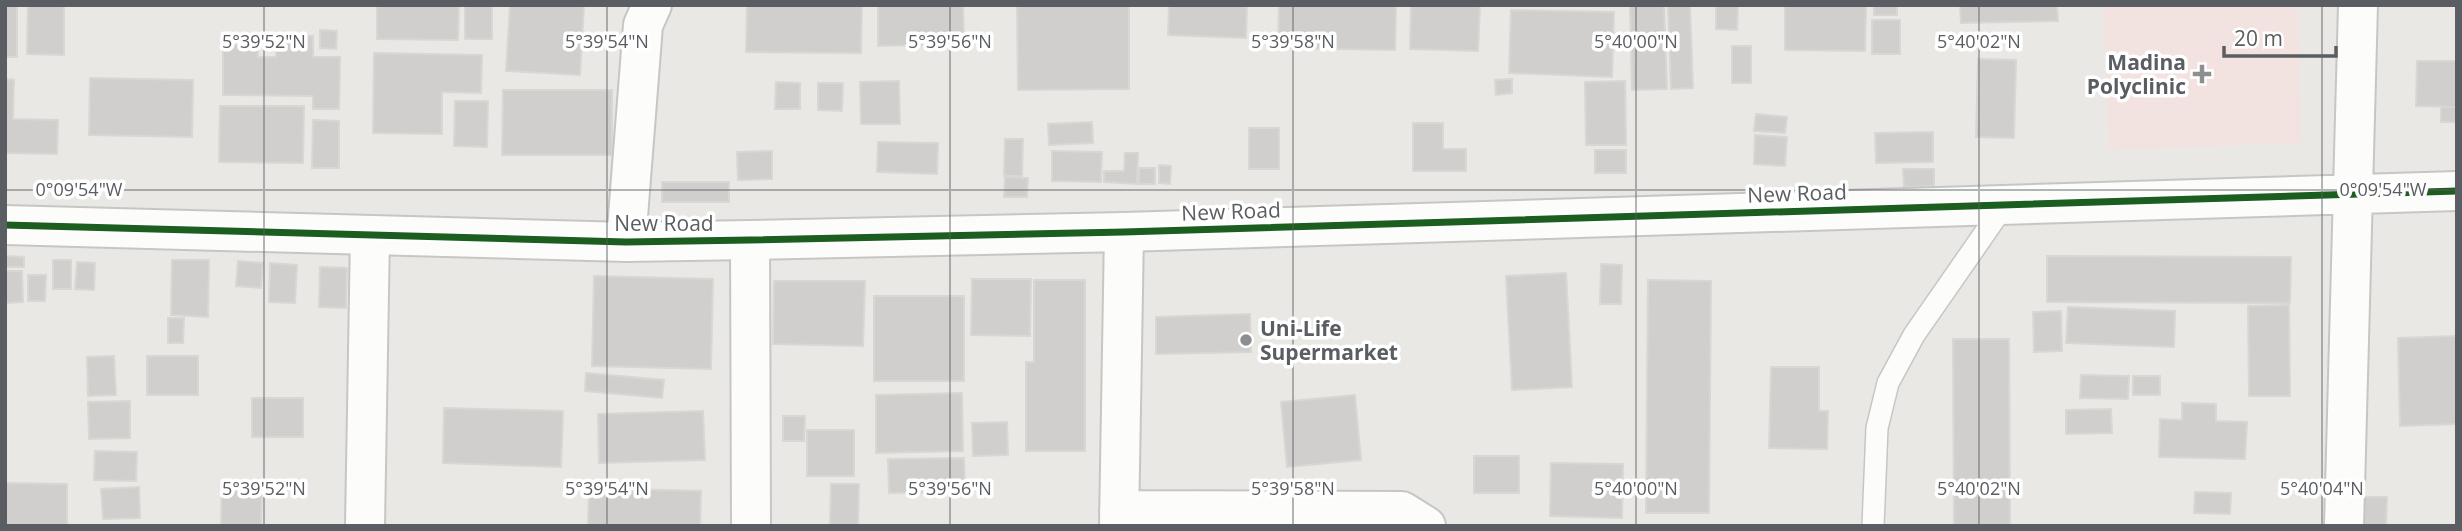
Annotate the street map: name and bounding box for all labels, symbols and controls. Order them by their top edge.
scale bar [2224,14,2336,58]
text: 20 m [2234,24,2283,52]
text: 5°39'52"N [222,29,306,53]
text: 5°39'54"N [565,29,649,53]
text: 5°39'56"N [908,29,992,53]
text: 5°39'58"N [1251,29,1335,53]
text: 5°40'00"N [1594,29,1678,53]
text: 5°40'02"N [1937,29,2021,53]
place label: Madina Polyclinic [2087,48,2186,100]
marker: Madina Polyclinic [2192,64,2212,84]
text: 0°09'54"W [36,177,123,201]
street label: New Road [1747,177,1847,209]
text: 0°09'54"W [2340,177,2427,201]
street label: New Road [1181,195,1281,227]
street label: New Road [614,209,714,237]
place label: Uni-Life Supermarket [1260,314,1398,366]
marker: Uni-Life Supermarket [1238,332,1254,348]
text: 5°39'52"N [222,476,306,500]
text: 5°39'54"N [565,476,649,500]
text: 5°39'56"N [908,476,992,500]
text: 5°39'58"N [1251,476,1335,500]
text: 5°40'00"N [1594,476,1678,500]
text: 5°40'02"N [1937,476,2021,500]
text: 5°40'04"N [2280,476,2364,500]

